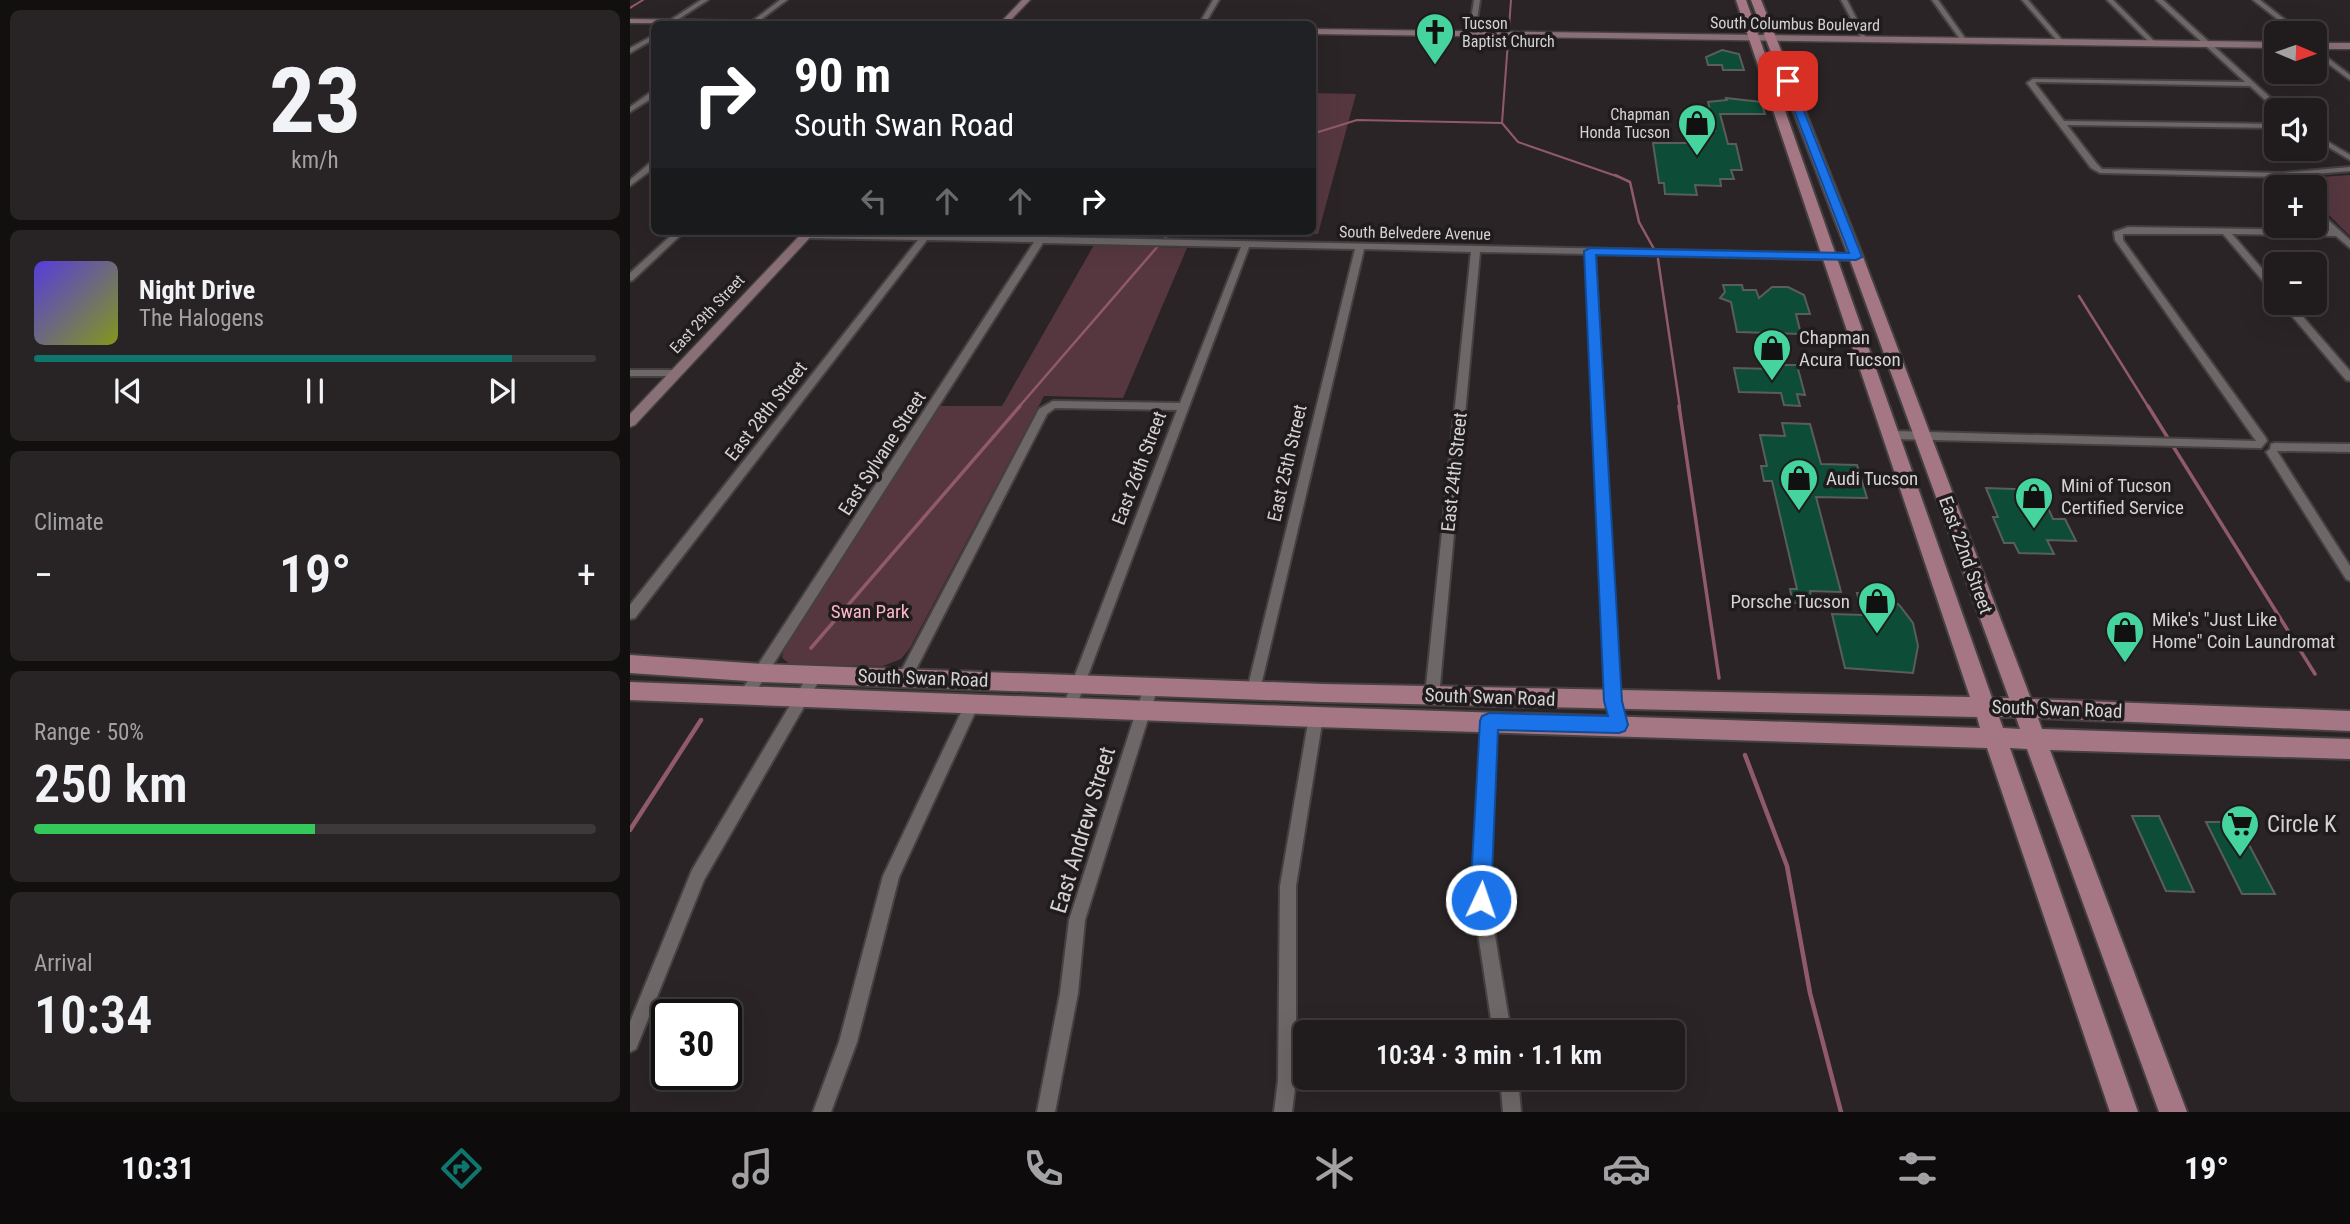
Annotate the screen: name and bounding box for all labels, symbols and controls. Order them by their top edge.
church icon: Tucson Baptist Church [1414,11,1456,66]
street label: South Columbus Boulevard [1710,13,1880,35]
place label: Tucson Baptist Church [1462,14,1555,51]
north arrow [2264,21,2328,84]
map controls [2264,21,2327,315]
text: 90 m [794,47,891,104]
text: 23 [269,48,361,154]
icon: right [679,49,770,140]
pin [1758,51,1818,111]
icon: arrive [1769,62,1807,100]
button: sound [2264,98,2327,161]
shop icon: Chapman Honda Tucson [1676,102,1718,157]
place label: Chapman Honda Tucson [1580,105,1670,142]
text: South Swan Road [794,106,1014,144]
text: km/h [291,147,339,174]
button: + [2264,175,2327,238]
icon: left [855,182,893,220]
icon: ahead [928,182,966,220]
icon: ahead [1001,182,1039,220]
icon: right [1074,182,1112,220]
street label: South Belvedere Avenue [1339,222,1491,244]
button: − [2264,252,2327,315]
street label: East 29th Street [666,270,748,357]
text: Night Drive [139,275,255,305]
text: The Halogens [139,305,264,332]
place label: Chapman Acura Tucson [1799,326,1901,371]
shop icon: Chapman Acura Tucson [1751,327,1793,382]
street label: East 28th Street [720,357,812,465]
icon: previous [109,372,147,410]
icon: pause [296,372,334,410]
icon: next [483,372,521,410]
street label: East Sylvane Street [833,387,931,519]
street label: East 25th Street [1262,402,1312,524]
street label: East 26th Street [1107,408,1171,528]
street label: East 24th Street [1436,411,1472,533]
shop icon: Audi Tucson [1778,457,1820,512]
place label: Audi Tucson [1826,467,1918,490]
place label: Mini of Tucson Certified Service [2061,474,2184,519]
shop icon: Mini of Tucson Certified Service [2013,475,2055,530]
street label: East 22nd Street [1934,493,1998,617]
text: Climate [34,509,104,536]
text: 19° [279,544,351,605]
text: − [34,553,53,597]
text: + [577,553,596,597]
shop icon: Porsche Tucson [1856,580,1898,635]
place label: Porsche Tucson [1730,590,1850,613]
park label: Swan Park [831,600,910,623]
place label: Mike's "Just Like Home" Coin Laundromat [2152,608,2335,653]
shop icon: Mike's "Just Like Home" Coin Laundromat [2104,609,2146,664]
street label: South Swan Road [857,664,989,692]
street label: South Swan Road [1424,683,1556,711]
street label: South Swan Road [1991,695,2123,723]
text: Range · 50% [34,719,144,746]
street label: East Andrew Street [1045,744,1121,916]
text: 250 km [34,754,188,815]
supermarket icon: Circle K [2219,803,2261,858]
place label: Circle K [2267,811,2337,838]
position arrow [1444,863,1518,937]
text: Arrival [34,950,93,977]
text: 10:34 [34,985,152,1046]
speed limit sign: 30 [651,999,742,1090]
text: 10:34 · 3 min · 1.1 km [1376,1040,1602,1070]
icon: directions [437,1144,486,1193]
icon: music [728,1144,777,1193]
icon: phone [1019,1144,1068,1193]
icon: climate [1310,1144,1359,1193]
icon: car [1602,1144,1651,1193]
icon: filters [1893,1144,1942,1193]
text: 10:31 [121,1149,195,1187]
text: 19° [2184,1149,2229,1187]

